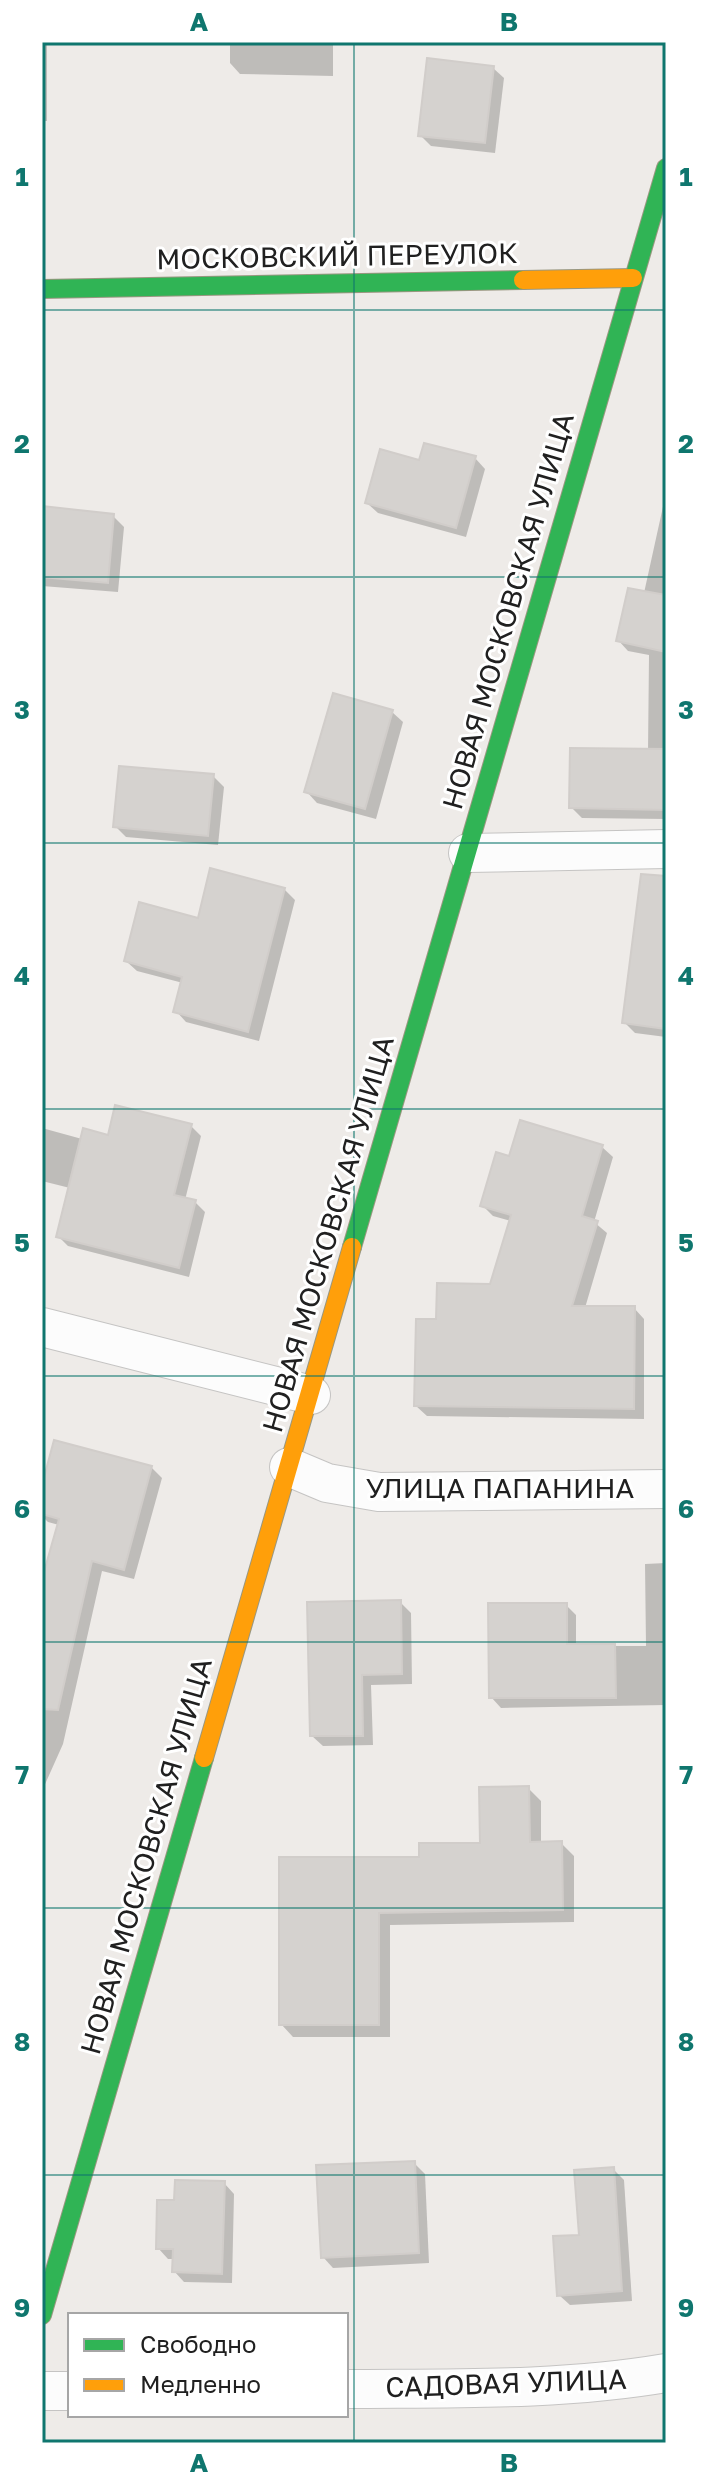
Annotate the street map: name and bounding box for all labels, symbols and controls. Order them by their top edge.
text: A [190,6,209,37]
text: B [500,6,518,37]
text: 1 [15,161,29,192]
text: 1 [679,161,693,192]
street label: МОСКОВСКИЙ ПЕРЕУЛОК [156,236,518,275]
street label: НОВАЯ МОСКОВСКАЯ УЛИЦА [435,409,580,813]
text: 2 [14,428,30,459]
text: 2 [678,428,694,459]
text: 3 [14,694,30,725]
text: 3 [678,694,694,725]
text: 4 [14,960,30,991]
text: 4 [678,960,694,991]
street label: НОВАЯ МОСКОВСКАЯ УЛИЦА [255,1032,400,1436]
text: 5 [14,1227,30,1258]
text: 5 [678,1227,694,1258]
street label: УЛИЦА ПАПАНИНА [366,1471,634,1504]
text: 6 [14,1493,30,1524]
text: 6 [678,1493,694,1524]
street label: НОВАЯ МОСКОВСКАЯ УЛИЦА [73,1654,218,2058]
text: 7 [15,1759,29,1790]
text: 7 [679,1759,693,1790]
text: 8 [14,2026,30,2057]
text: 8 [678,2026,694,2057]
text: 9 [14,2292,30,2323]
text: 9 [678,2292,694,2323]
legend [68,2313,348,2417]
text: Свободно [140,2329,256,2358]
street label: САДОВАЯ УЛИЦА [385,2362,627,2403]
text: Медленно [140,2369,261,2398]
text: A [190,2447,209,2478]
text: B [500,2447,518,2478]

